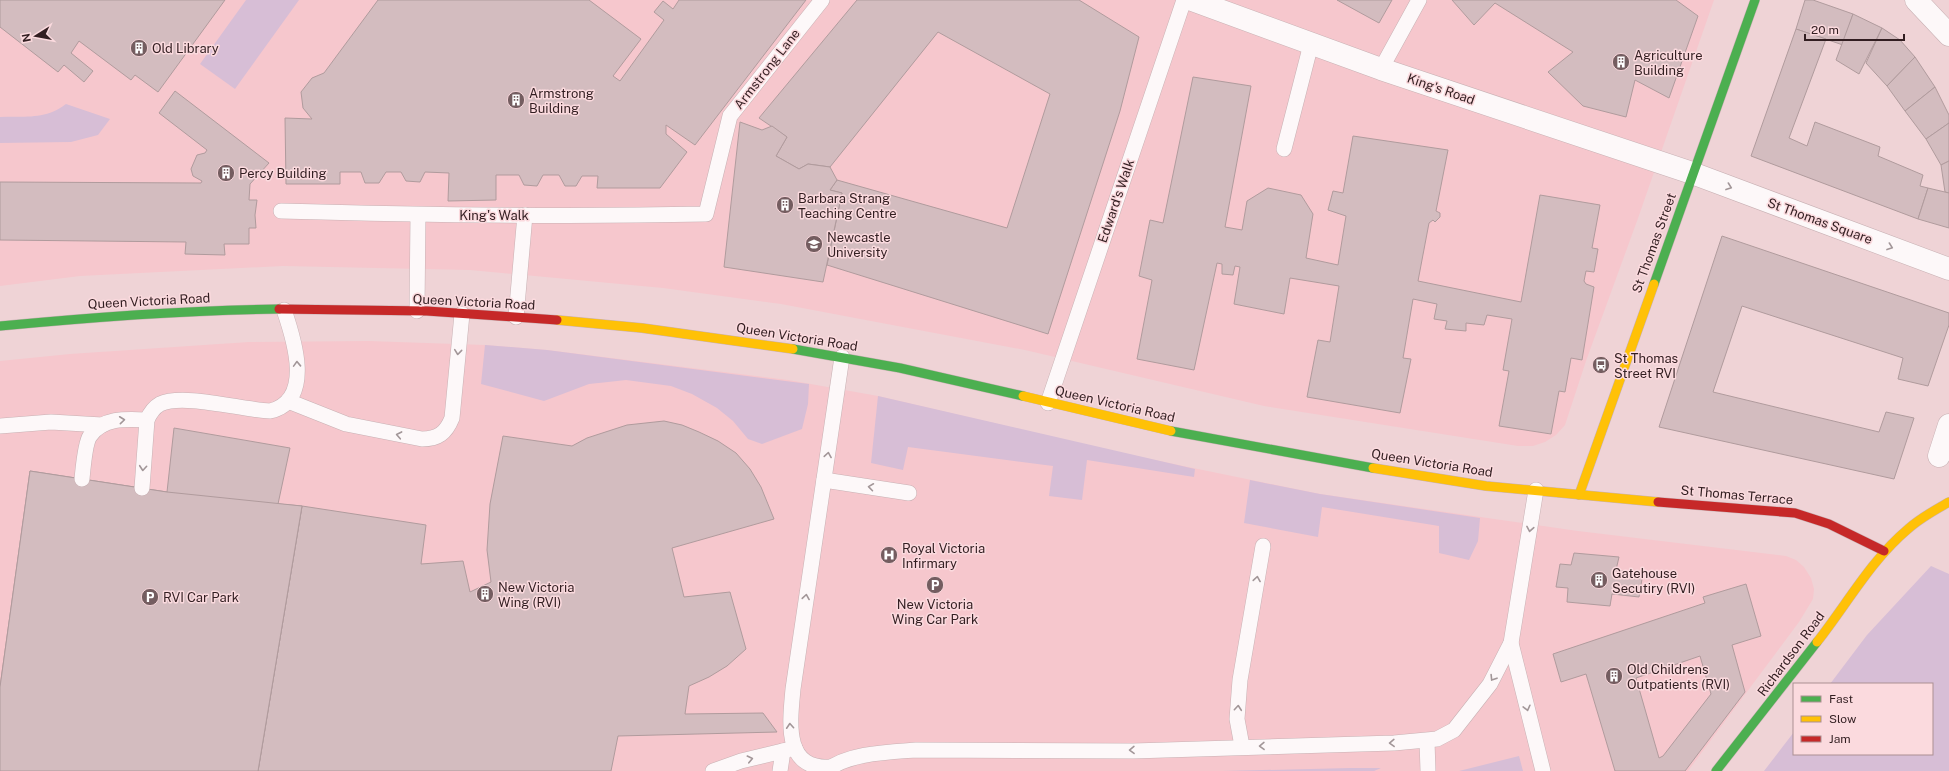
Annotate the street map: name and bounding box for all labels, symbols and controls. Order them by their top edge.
north arrow [16,16,56,56]
scale bar [1805,16,1904,42]
text: 20 m [1811,23,1839,37]
street label: Armstrong Lane [731,26,803,112]
text: N [19,33,33,43]
building icon: Old Library [129,38,149,58]
place label: Old Library [152,41,219,56]
place label: Agriculture Building [1634,48,1703,78]
building icon: Agriculture Building [1611,52,1631,72]
street label: King's Road [1405,70,1477,108]
place label: Armstrong Building [529,86,594,116]
building icon: Armstrong Building [506,90,526,110]
street label: Edward's Walk [1095,157,1137,245]
building icon: Percy Building [216,163,236,183]
place label: Percy Building [239,166,327,181]
one-way arrow [1725,182,1732,191]
place label: Barbara Strang Teaching Centre [798,191,897,221]
street label: St Thomas Street [1629,191,1679,295]
building icon: Barbara Strang Teaching Centre [775,195,795,215]
street label: St Thomas Square [1765,195,1875,247]
street label: King's Walk [459,208,529,223]
place label: Newcastle University [827,230,891,260]
school or university icon: Newcastle University [804,234,824,254]
one-way arrow [1886,242,1893,250]
street label: Queen Victoria Road [87,290,211,312]
street label: Queen Victoria Road [412,291,536,313]
street label: Queen Victoria Road [735,320,859,354]
one-way arrow [454,349,463,355]
place label: St Thomas Street RVI [1614,351,1678,381]
bus stop icon: St Thomas Street RVI [1591,355,1611,375]
one-way arrow [293,361,301,367]
street label: Queen Victoria Road [1054,383,1176,425]
one-way arrow [119,416,125,425]
one-way arrow [396,431,402,439]
street label: Queen Victoria Road [1370,446,1494,480]
one-way arrow [823,452,832,458]
one-way arrow [139,465,148,471]
one-way arrow [867,483,874,492]
street label: St Thomas Terrace [1680,483,1794,507]
one-way arrow [1527,526,1535,532]
place label: Royal Victoria Infirmary [902,541,985,571]
hospital icon: Royal Victoria Infirmary [879,545,899,565]
place label: Gatehouse Secutiry (RVI) [1612,566,1695,596]
building icon: Gatehouse Secutiry (RVI) [1589,570,1609,590]
parking icon: New Victoria Wing Car Park [925,575,945,595]
one-way arrow [1253,576,1261,582]
place label: New Victoria Wing (RVI) [498,580,574,610]
building icon: New Victoria Wing (RVI) [475,584,495,604]
parking icon: RVI Car Park [140,587,160,607]
place label: RVI Car Park [163,590,239,605]
one-way arrow [801,594,810,600]
place label: New Victoria Wing Car Park [892,597,978,627]
street label: Richardson Road [1754,609,1828,699]
place label: Old Childrens Outpatients (RVI) [1627,662,1730,692]
building icon: Old Childrens Outpatients (RVI) [1604,666,1624,686]
one-way arrow [1491,674,1498,681]
legend [1793,683,1933,755]
text: Fast [1829,692,1854,706]
one-way arrow [1233,705,1242,711]
one-way arrow [1523,705,1531,711]
text: Slow [1829,712,1857,726]
one-way arrow [786,723,795,729]
text: Jam [1829,732,1851,746]
one-way arrow [1389,739,1395,747]
one-way arrow [1259,742,1265,750]
one-way arrow [1129,746,1135,755]
one-way arrow [747,755,753,763]

